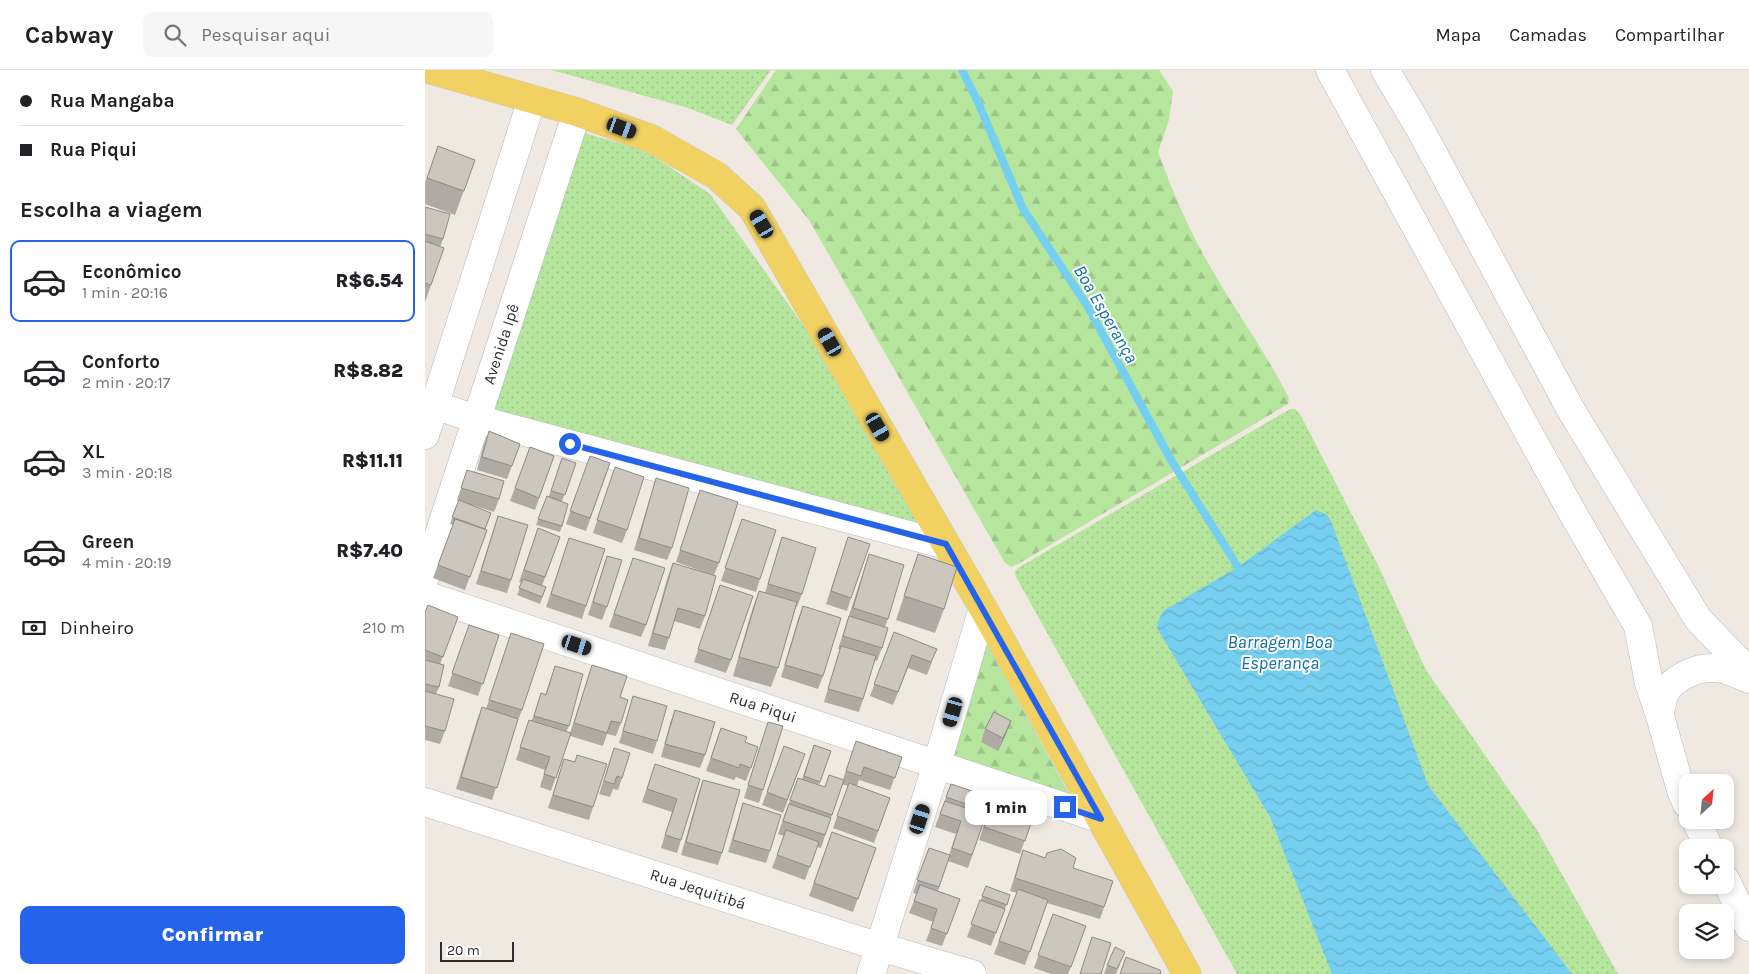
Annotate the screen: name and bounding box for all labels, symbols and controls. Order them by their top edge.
search box [143,12,493,57]
text: Cabway [25,21,113,49]
icon: search [161,21,189,49]
text: Pesquisar aqui [201,24,330,46]
text: Mapa [1436,24,1481,46]
text: Camadas [1509,24,1587,46]
text: Compartilhar [1615,24,1724,46]
text: Rua Mangaba [50,90,175,112]
car [605,116,638,140]
text: Rua Piqui [50,139,137,161]
text: Escolha a viagem [20,197,203,223]
car [748,207,775,241]
icon: car [22,259,67,304]
text: Econômico [82,261,182,283]
water label: Boa Esperança [1069,261,1143,367]
text: R$6.54 [335,270,403,292]
text: 1 min · 20:16 [82,283,168,302]
street label: Avenida Ipê [479,301,523,387]
car [816,325,843,359]
icon: car [22,349,67,394]
text: Conforto [82,351,160,373]
text: R$8.82 [333,360,403,382]
text: 2 min · 20:17 [82,373,170,392]
car [864,410,891,444]
route start [559,433,581,455]
icon: car [22,439,67,484]
text: XL [82,441,104,463]
text: R$11.11 [342,450,403,472]
text: 3 min · 20:18 [82,463,173,482]
icon: car [22,529,67,574]
text: Green [82,531,134,553]
text: R$7.40 [336,540,403,562]
text: 4 min · 20:19 [82,553,172,572]
icon: cash [20,614,48,642]
text: Dinheiro [60,617,134,639]
text: 210 m [362,618,405,637]
water label: Barragem Boa Esperança [1227,631,1333,674]
car [560,633,593,657]
street label: Rua Piqui [727,687,799,727]
car [941,696,964,728]
north arrow [1679,774,1734,829]
map controls [1679,774,1734,959]
callout: 1 min [965,790,1047,824]
route end [1054,796,1076,818]
text: 1 min [985,798,1027,817]
car [908,802,931,836]
button: locate [1679,839,1734,894]
street label: Rua Jequitibá [648,865,748,913]
button: layers [1679,904,1734,959]
button: Confirmar [20,906,405,964]
scale bar [440,939,514,962]
text: 20 m [447,942,480,959]

